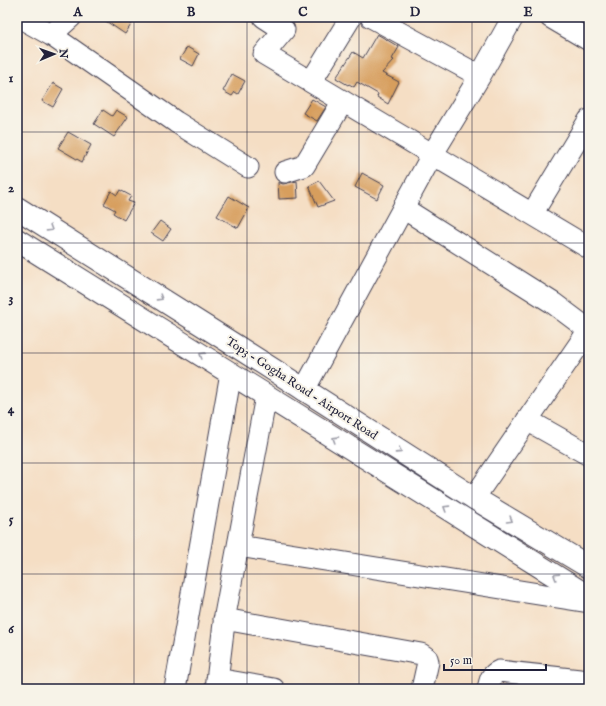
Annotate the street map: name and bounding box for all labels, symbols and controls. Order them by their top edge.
text: A [73,4,84,21]
text: B [187,4,196,21]
text: C [298,4,308,21]
text: D [410,4,421,21]
text: E [523,4,533,21]
north arrow [34,34,74,74]
text: N [56,48,70,59]
text: 1 [9,70,14,87]
text: 2 [8,180,14,197]
one-way arrow [46,224,53,231]
text: 3 [9,290,14,307]
one-way arrow [156,293,163,300]
street label: Top3 - Gogha Road - Airport Road [223,334,381,444]
one-way arrow [199,352,206,359]
text: 4 [8,401,15,418]
one-way arrow [332,436,339,444]
one-way arrow [395,446,402,453]
one-way arrow [443,505,450,512]
text: 5 [9,511,14,528]
one-way arrow [506,515,513,522]
one-way arrow [553,574,560,581]
text: 6 [8,621,14,638]
scale bar [444,646,546,672]
text: 50 m [450,653,472,668]

